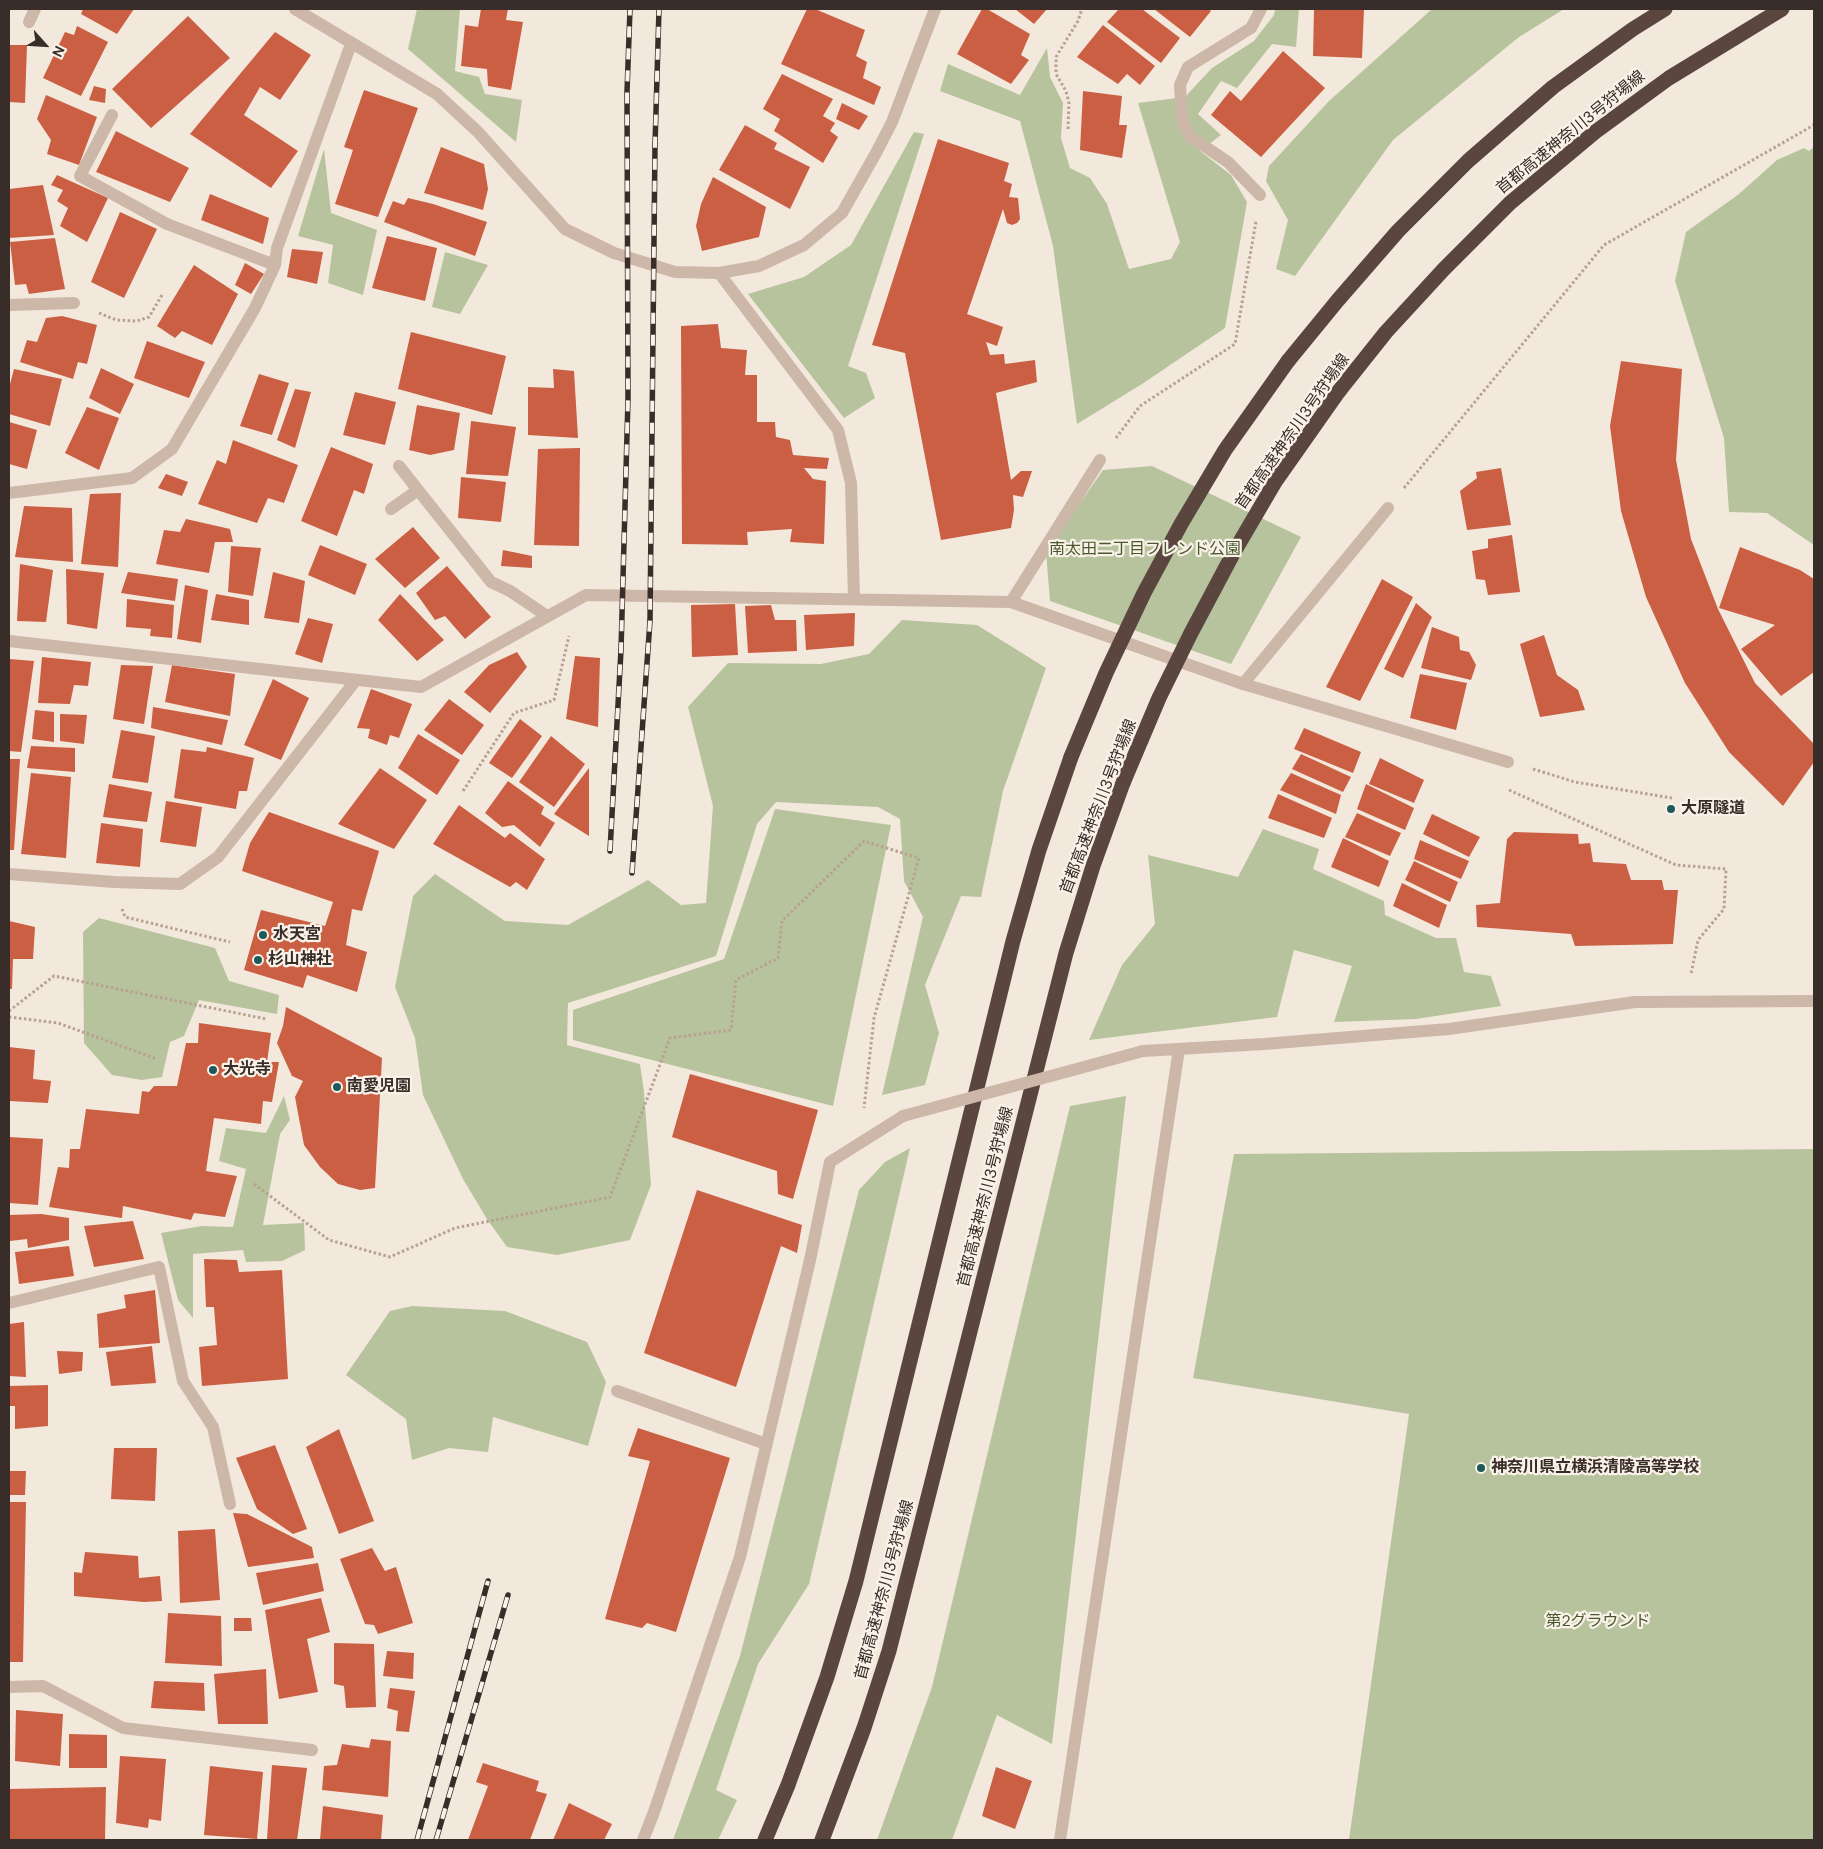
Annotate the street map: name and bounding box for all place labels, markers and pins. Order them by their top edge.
place label: 大原隧道 [1681,799,1745,819]
marker: 大原隧道 [1665,803,1677,815]
place label: 水天宮 [273,925,321,945]
marker: 水天宮 [257,929,269,941]
place label: 杉山神社 [268,950,332,970]
marker: 杉山神社 [252,954,264,966]
place label: 大光寺 [223,1060,271,1080]
marker: 大光寺 [207,1064,219,1076]
place label: 南愛児園 [347,1077,411,1097]
marker: 南愛児園 [331,1081,343,1093]
place label: 神奈川県立横浜清陵高等学校 [1491,1458,1699,1478]
marker: 神奈川県立横浜清陵高等学校 [1475,1462,1487,1474]

